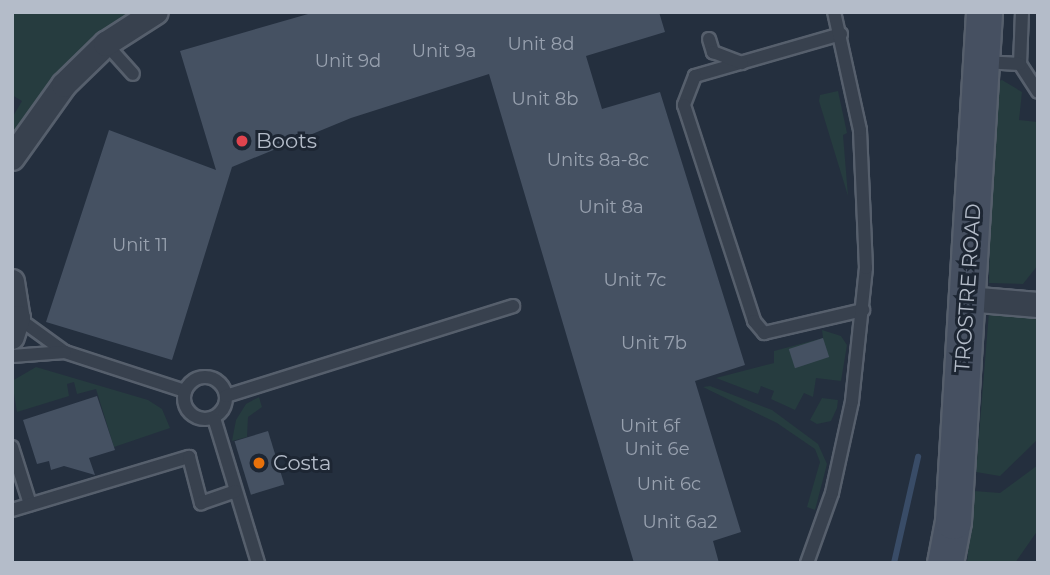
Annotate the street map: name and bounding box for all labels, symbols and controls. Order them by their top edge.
house number: Unit 8d [508,33,574,55]
house number: Unit 9a [412,40,476,62]
house number: Unit 9d [315,50,381,72]
house number: Unit 8b [512,88,578,110]
place label: Boots [256,128,317,154]
marker: Boots [234,133,250,149]
house number: Units 8a-8c [547,149,649,171]
house number: Unit 8a [578,196,644,218]
street label: TROSTRE ROAD [950,203,986,373]
house number: Unit 11 [112,234,168,256]
house number: Unit 7c [604,269,666,291]
house number: Unit 7b [621,332,687,354]
house number: Unit 6f [620,415,680,437]
house number: Unit 6e [624,438,690,460]
place label: Costa [273,450,331,476]
marker: Costa [251,455,267,471]
house number: Unit 6c [637,473,701,495]
house number: Unit 6a2 [643,511,717,533]

